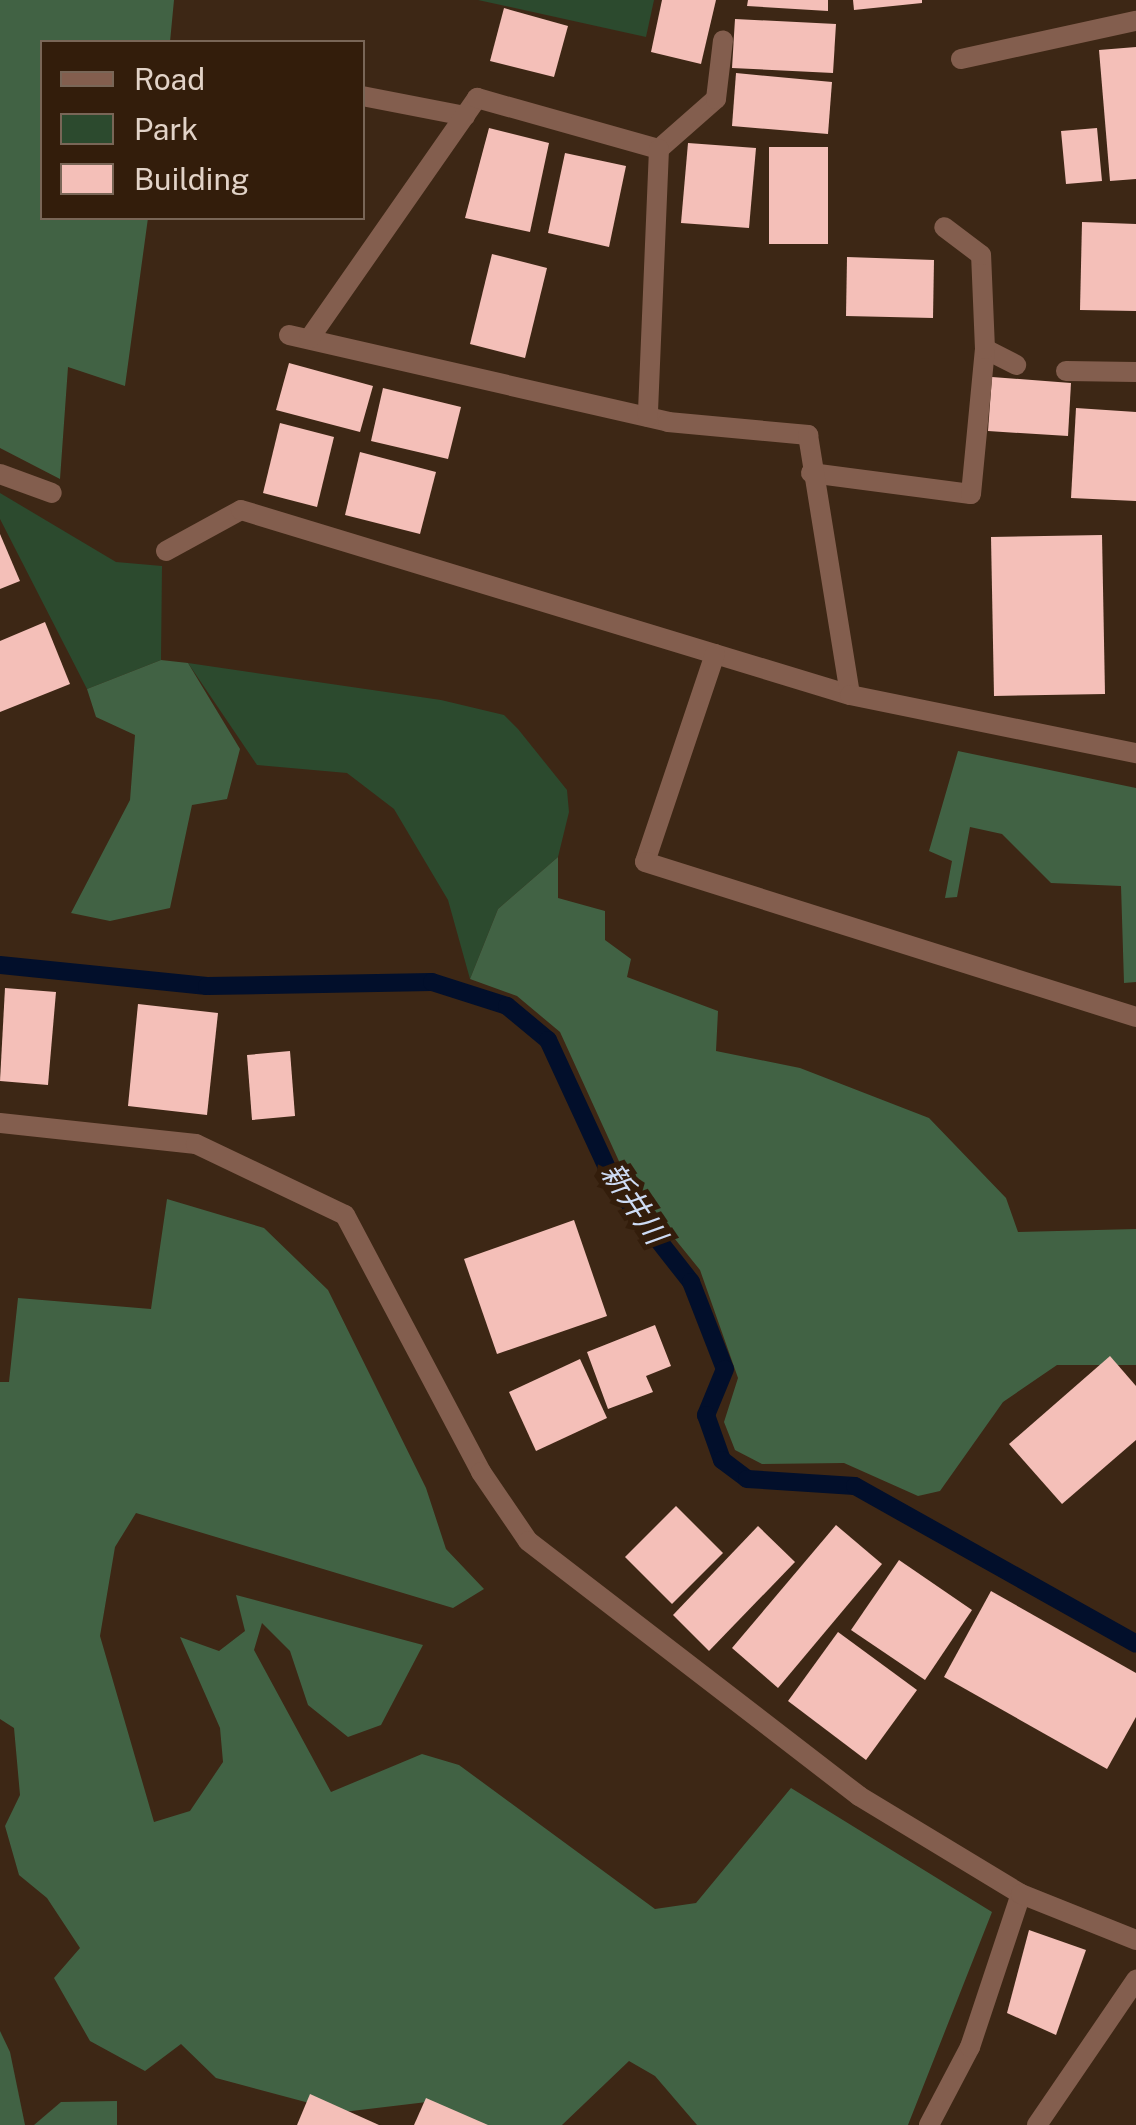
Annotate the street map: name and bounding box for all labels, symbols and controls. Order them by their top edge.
legend [40,40,365,220]
text: Road [134,61,205,97]
text: Park [134,111,198,147]
text: Building [134,161,249,197]
water label: 新井川 [594,1156,674,1250]

